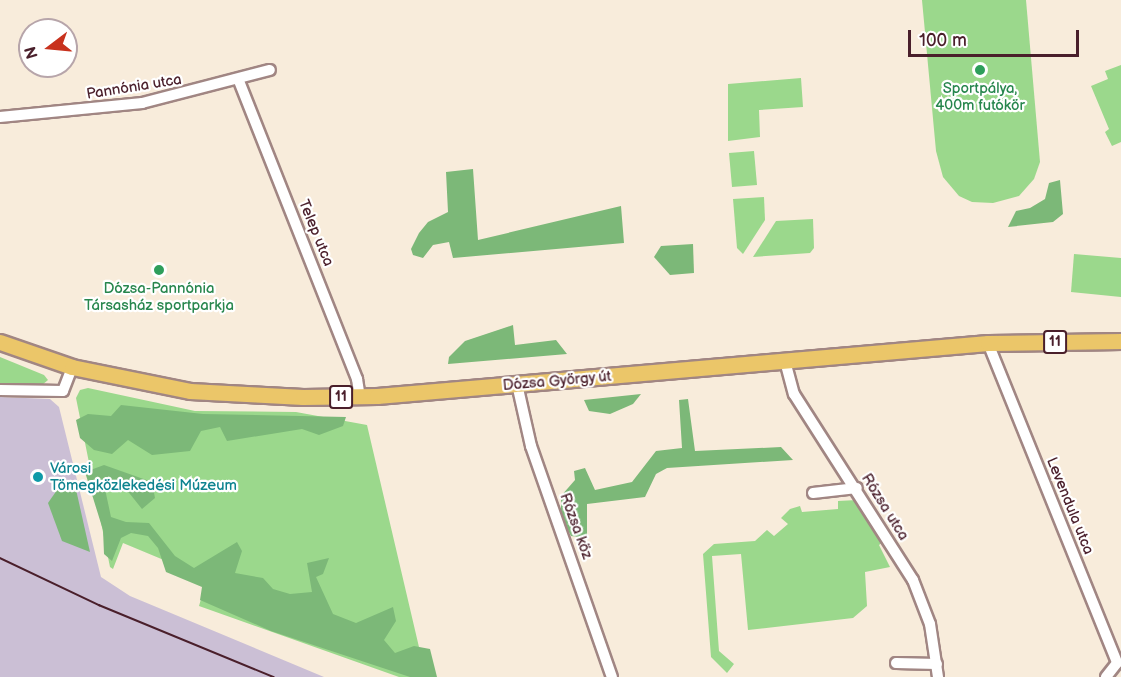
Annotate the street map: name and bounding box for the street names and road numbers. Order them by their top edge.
street label: Pannónia utca [85,71,183,103]
street label: Telep utca [295,197,337,269]
road number: 11 [1043,331,1067,353]
street label: Dózsa György út [502,367,612,395]
road number: 11 [329,386,353,408]
street label: Levendula utca [1042,455,1098,557]
street label: Rózsa utca [857,470,913,544]
street label: Rózsa köz [556,491,596,561]

